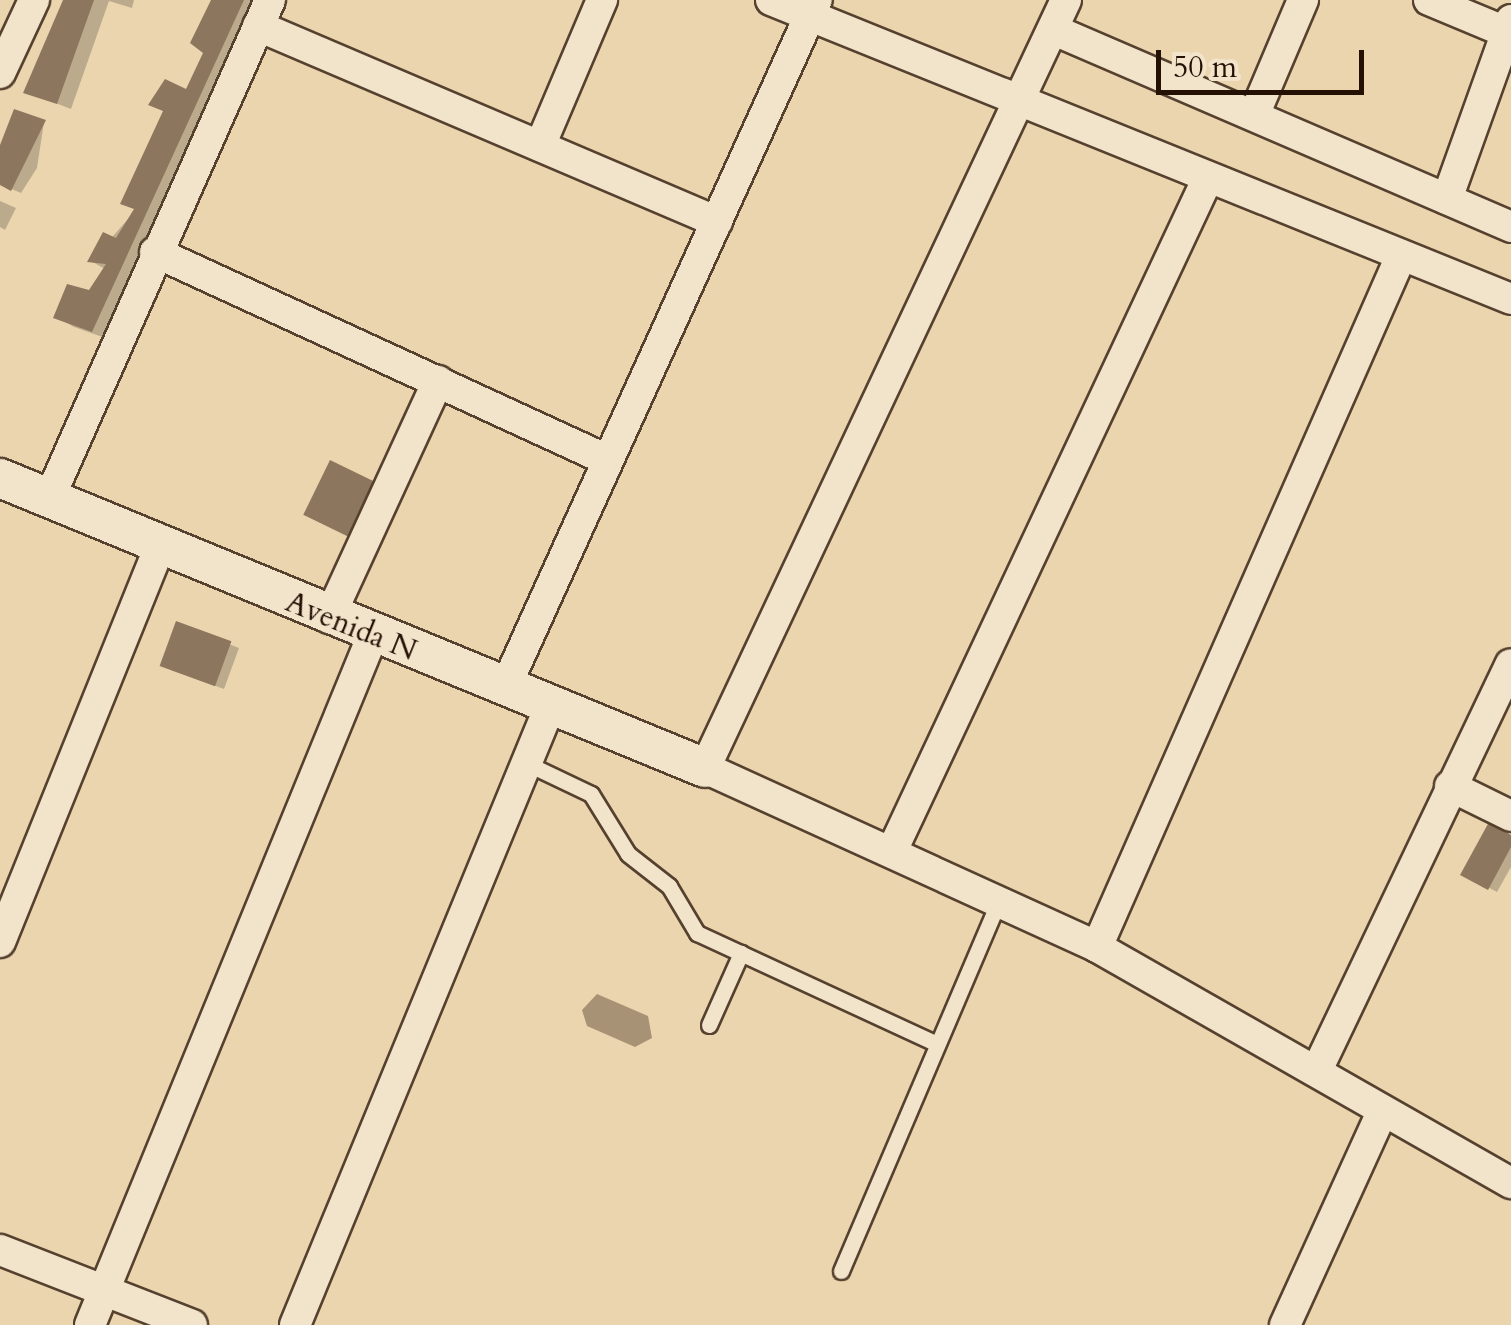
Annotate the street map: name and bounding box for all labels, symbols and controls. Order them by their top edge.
scale bar [1161,30,1368,92]
text: 50 m [1173,47,1237,88]
street label: Avenida N [280,584,422,670]

